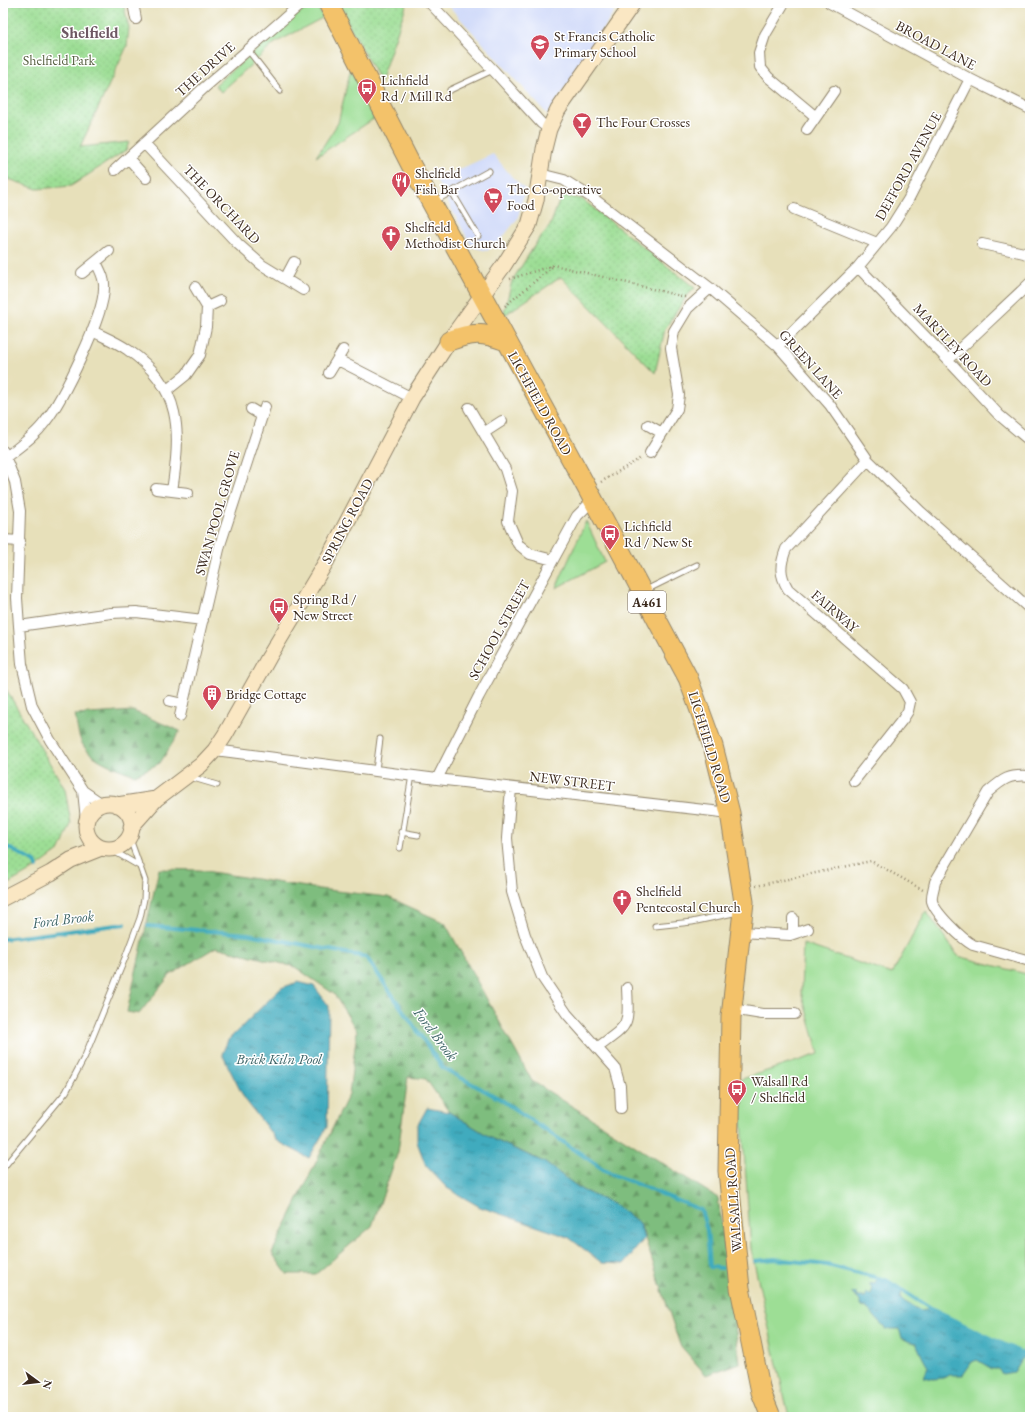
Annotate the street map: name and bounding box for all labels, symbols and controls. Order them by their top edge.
street label: BROAD LANE [893,16,979,74]
district label: Shelfield [61,22,119,43]
place label: St Francis Catholic Primary School [554,27,656,61]
school or university icon: St Francis Catholic Primary School [529,33,551,61]
street label: THE DRIVE [171,37,239,100]
park label: Shelfield Park [23,51,96,69]
place label: Lichfield Rd / Mill Rd [381,71,453,105]
bus stop icon: Lichfield Rd / Mill Rd [356,77,378,105]
street label: DEFFORD AVENUE [871,109,945,223]
bar icon: The Four Crosses [571,111,593,139]
place label: The Four Crosses [596,113,690,131]
street label: THE ORCHARD [180,160,265,248]
place label: Shelfield Fish Bar [415,164,462,198]
restaurant icon: Shelfield Fish Bar [390,170,412,198]
place label: The Co-operative Food [507,180,602,214]
supermarket icon: The Co-operative Food [482,186,504,214]
place label: Shelfield Methodist Church [405,218,506,252]
church icon: Shelfield Methodist Church [380,224,402,252]
street label: MARTLEY ROAD [910,299,997,391]
street label: GREEN LANE [775,326,847,402]
street label: LICHFIELD ROAD [504,348,576,459]
street label: SWAN POOL GROVE [191,448,243,577]
street label: SPRING ROAD [317,475,377,567]
place label: Lichfield Rd / New St [624,517,693,551]
bus stop icon: Lichfield Rd / New St [599,523,621,551]
street label: SCHOOL STREET [464,576,534,683]
street label: FAIRWAY [808,586,863,637]
place label: Spring Rd / New Street [293,590,357,624]
road number: A461 [628,591,666,613]
bus stop icon: Spring Rd / New Street [268,596,290,624]
building icon: Bridge Cottage [201,683,223,711]
place label: Bridge Cottage [226,685,307,703]
street label: LICHFIELD ROAD [684,689,736,806]
street label: NEW STREET [528,767,616,795]
place label: Shelfield Pentecostal Church [636,882,741,916]
church icon: Shelfield Pentecostal Church [611,888,633,916]
water label: Ford Brook [30,906,95,932]
water label: Ford Brook [409,1003,462,1065]
water label: Brick Kiln Pool [235,1049,323,1068]
place label: Walsall Rd / Shelfield [751,1072,809,1106]
bus stop icon: Walsall Rd / Shelfield [726,1078,748,1106]
street label: WALSALL ROAD [720,1147,746,1253]
north arrow [18,1362,58,1402]
text: N [40,1378,56,1391]

